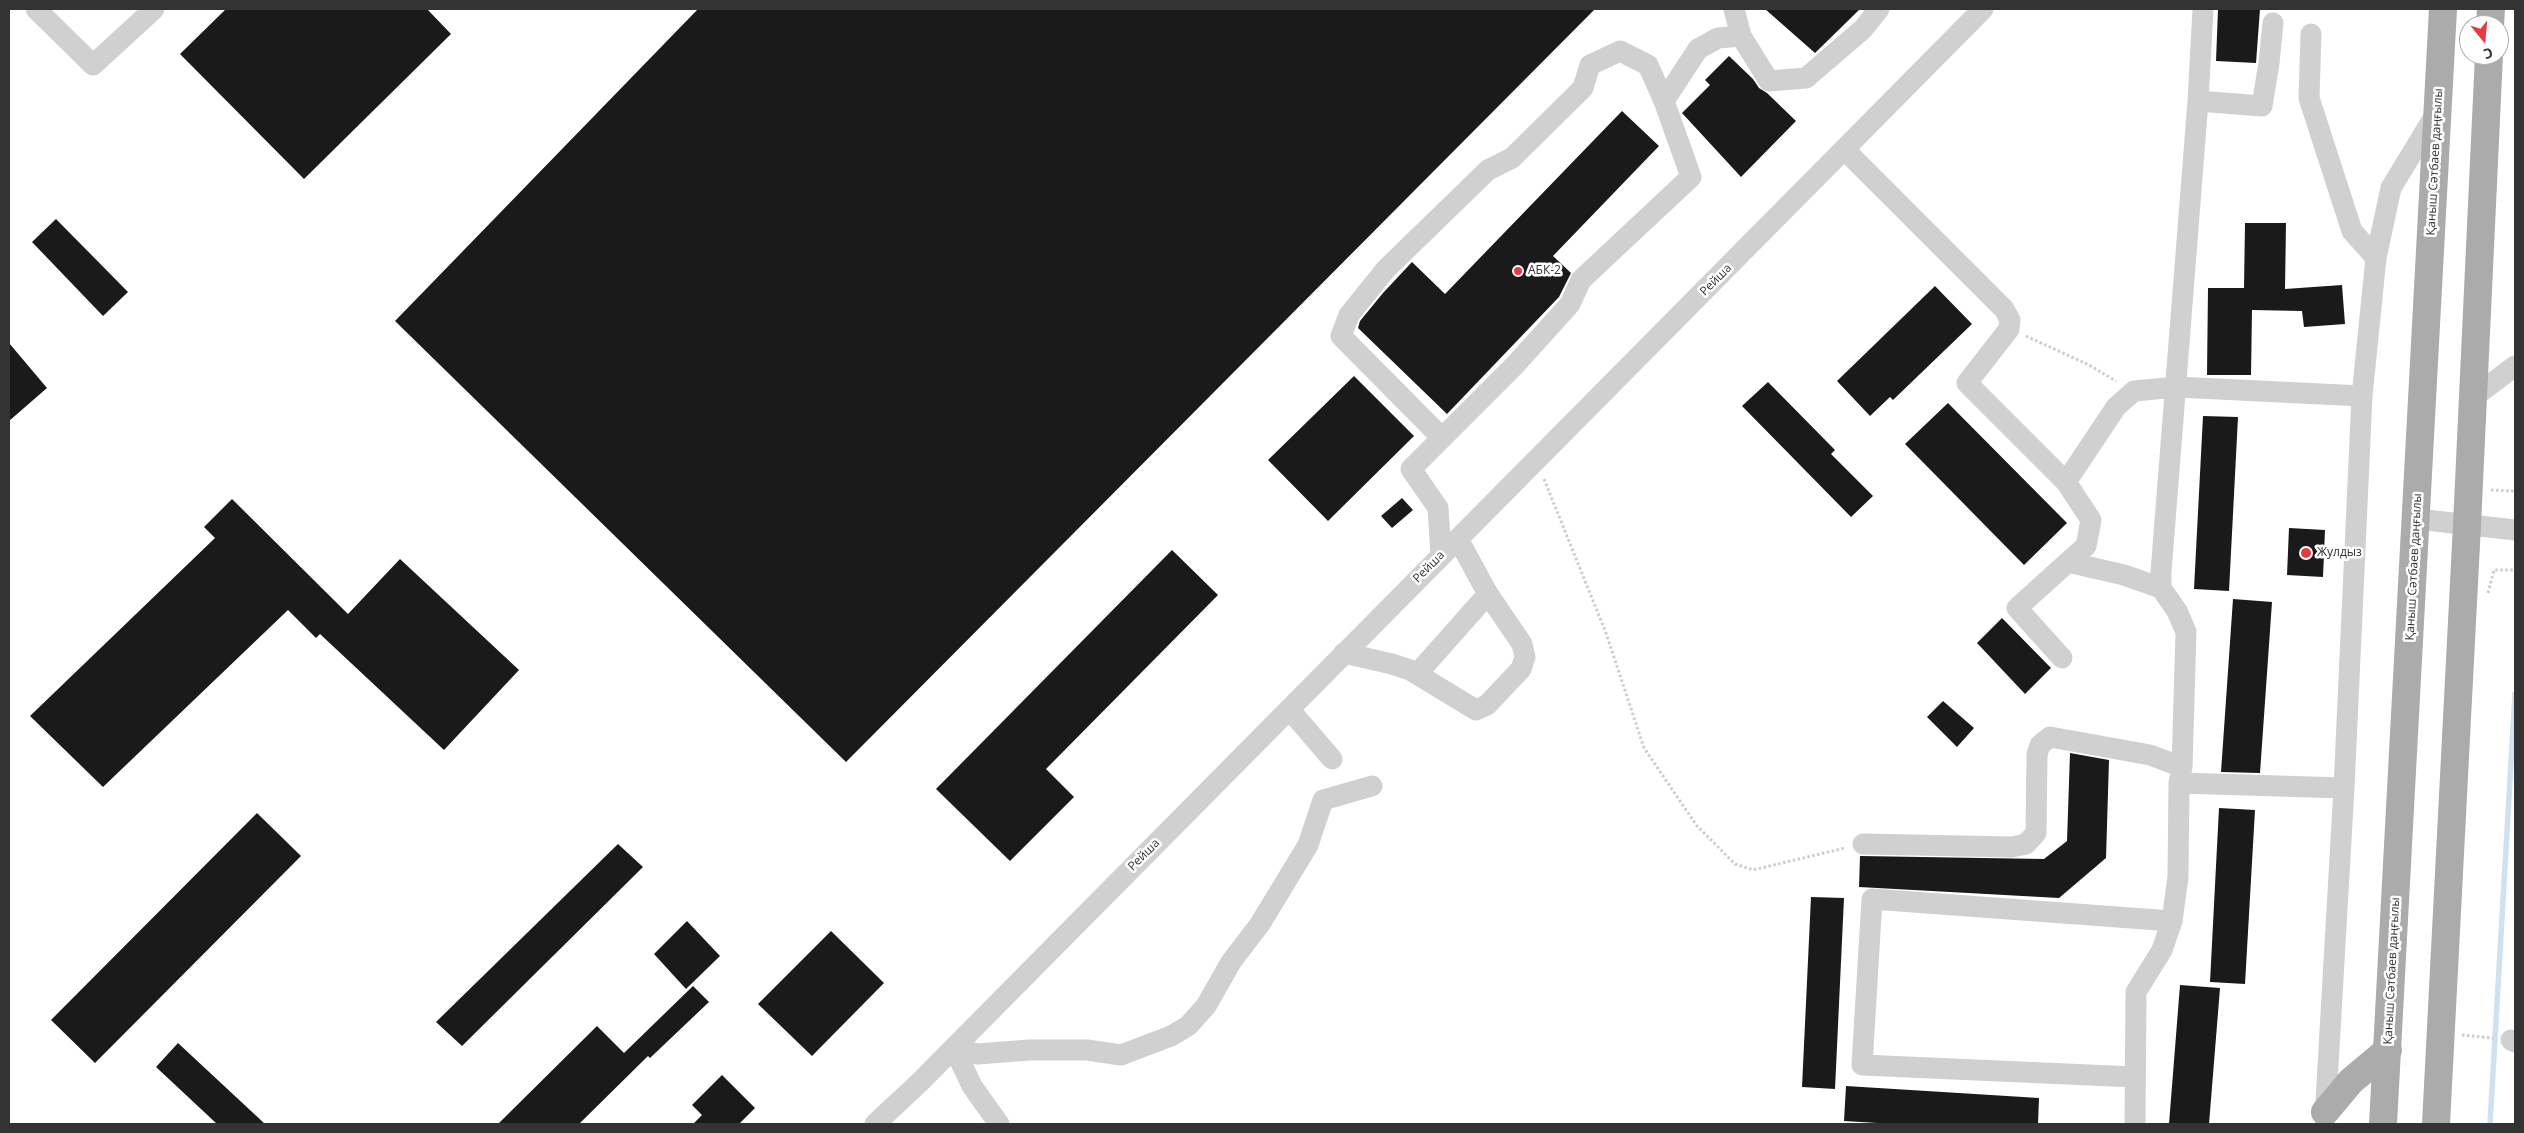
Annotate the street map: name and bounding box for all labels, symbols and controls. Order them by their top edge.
north arrow [2459,15,2509,65]
text: С [2481,43,2495,64]
street label: Қаныш Сәтбаев даңғылы [2424,88,2446,236]
street label: Рейша [1697,261,1735,299]
place label: АБК-2 [1528,264,1561,278]
marker: АБК-2 [1512,265,1524,277]
street label: Қаныш Сәтбаев даңғылы [2403,493,2425,641]
marker: Жулдыз [2299,546,2313,560]
place label: Жулдыз [2317,546,2362,560]
street label: Рейша [1410,548,1448,586]
street label: Рейша [1125,836,1163,874]
street label: Қаныш Сәтбаев даңғылы [2381,897,2403,1045]

